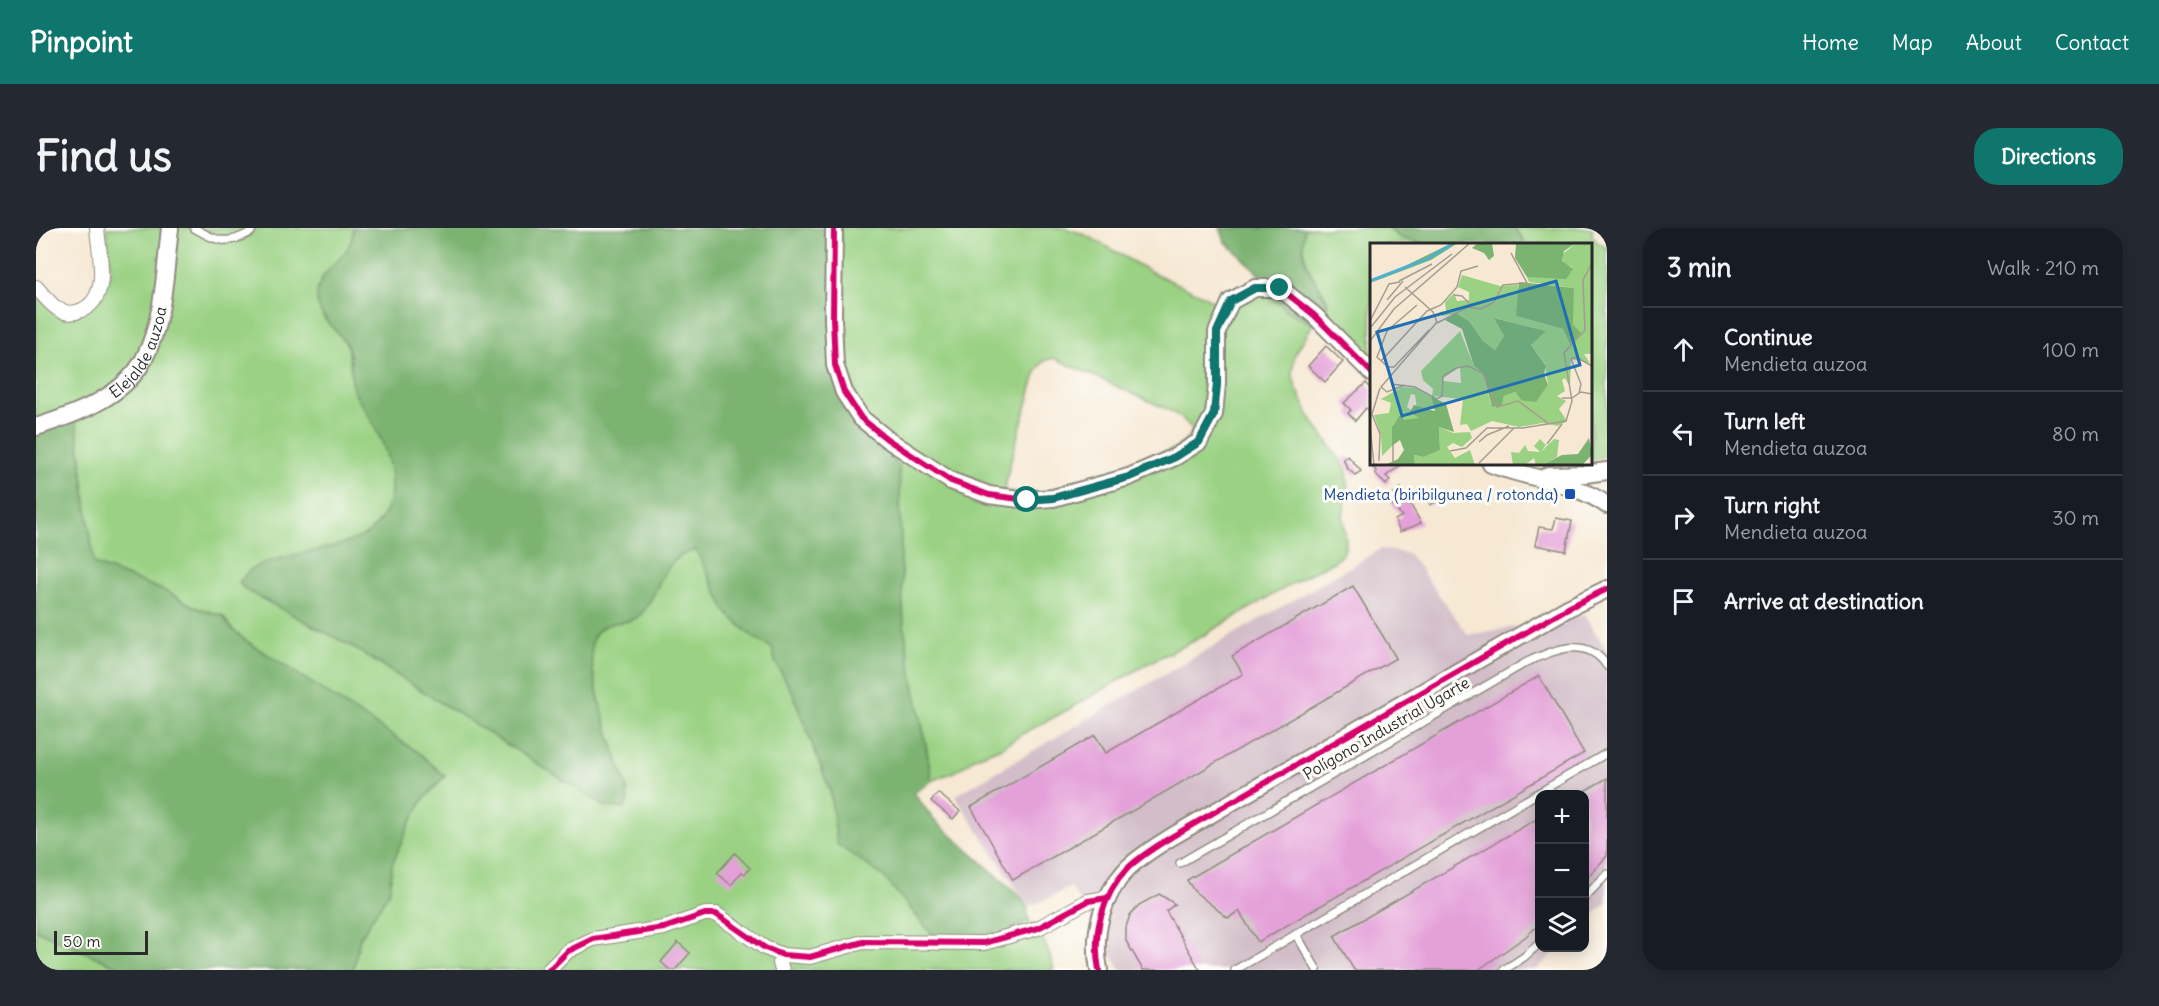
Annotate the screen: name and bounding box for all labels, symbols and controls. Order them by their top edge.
text: Pinpoint [30,24,133,60]
text: Home [1802,29,1859,56]
text: Map [1892,29,1933,56]
text: About [1966,29,2022,56]
text: Contact [2055,29,2129,56]
button: Directions [1974,128,2123,185]
text: Find us [36,130,172,182]
inset map [1370,243,1592,465]
text: 3 min [1667,251,1732,284]
text: Walk · 210 m [1987,255,2099,280]
route end [1266,274,1292,300]
street label: Elejalde auzoa [105,305,171,402]
text: Continue [1724,323,1813,351]
icon: ahead [1667,333,1700,366]
text: 100 m [2042,337,2099,362]
text: Mendieta auzoa [1724,351,1867,376]
text: Turn left [1724,407,1805,435]
icon: left [1667,417,1700,450]
text: 80 m [2052,421,2099,446]
text: Mendieta auzoa [1724,435,1867,460]
place label: Mendieta (biribilgunea / rotonda) [1323,484,1558,504]
route start [1013,486,1039,512]
marker: Mendieta (biribilgunea / rotonda) [1563,487,1577,501]
text: Turn right [1724,491,1820,519]
icon: right [1667,501,1700,534]
text: 30 m [2052,505,2099,530]
text: Mendieta auzoa [1724,519,1867,544]
icon: arrive [1667,585,1700,618]
text: Arrive at destination [1724,587,1924,615]
street label: Polígono Industrial Ugarte [1299,672,1473,784]
map controls [1535,790,1589,952]
button: + [1535,790,1589,844]
button: − [1535,844,1589,898]
button: layers [1535,898,1589,952]
scale bar [54,928,148,956]
text: 50 m [63,931,101,951]

